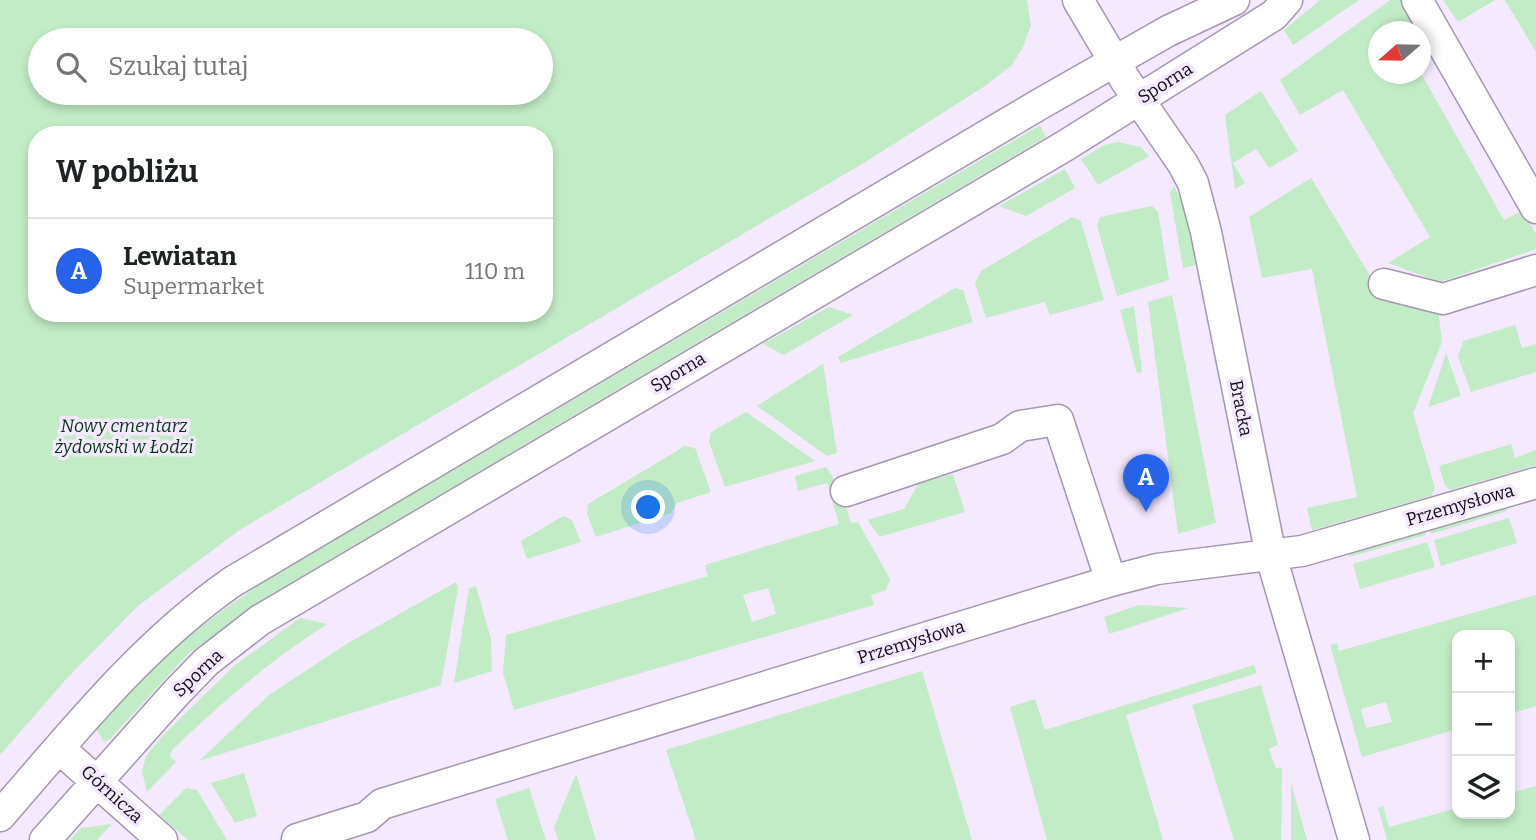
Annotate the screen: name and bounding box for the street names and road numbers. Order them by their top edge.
street label: Sporna [1134,58,1197,108]
street label: Sporna [647,347,710,397]
street label: Bracka [1225,378,1257,438]
street label: Przemysłowa [1403,479,1517,531]
street label: Przemysłowa [855,615,968,669]
street label: Sporna [168,644,228,702]
street label: Górnicza [76,760,148,828]

